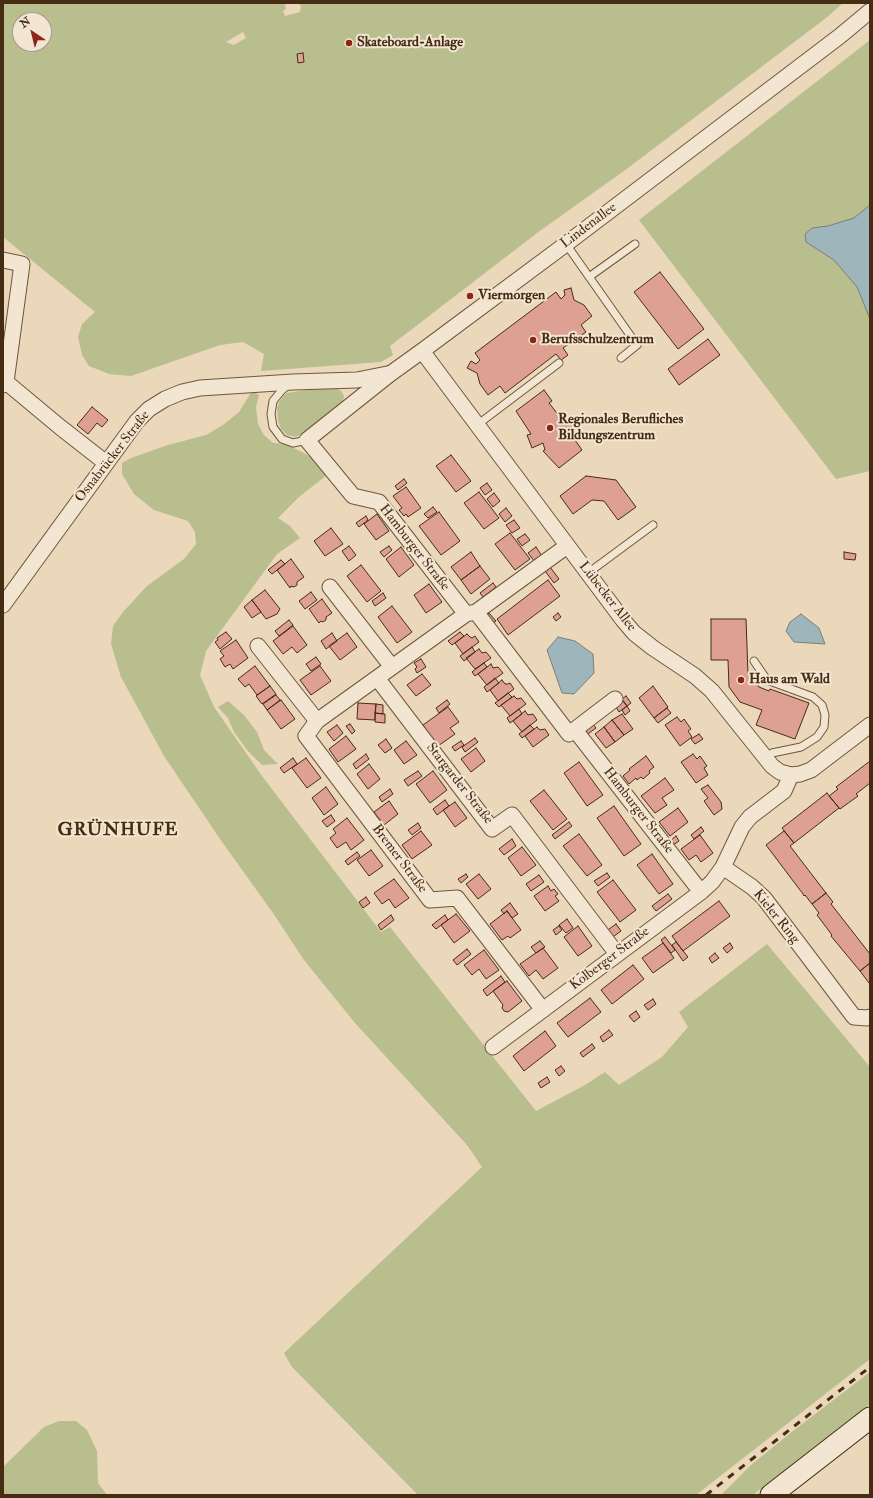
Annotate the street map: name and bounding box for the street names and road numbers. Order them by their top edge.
street label: Lindenallee [558,200,620,252]
street label: Osnabrücker Straße [72,408,154,506]
street label: Hamburger Straße [375,502,453,594]
street label: Lübecker Allee [575,559,639,635]
street label: Stargarder Straße [422,740,496,828]
street label: Hamburger Straße [599,765,677,857]
street label: Bremer Straße [368,821,430,897]
street label: Kieler Ring [749,887,803,947]
street label: Kolberger Straße [567,924,653,994]

